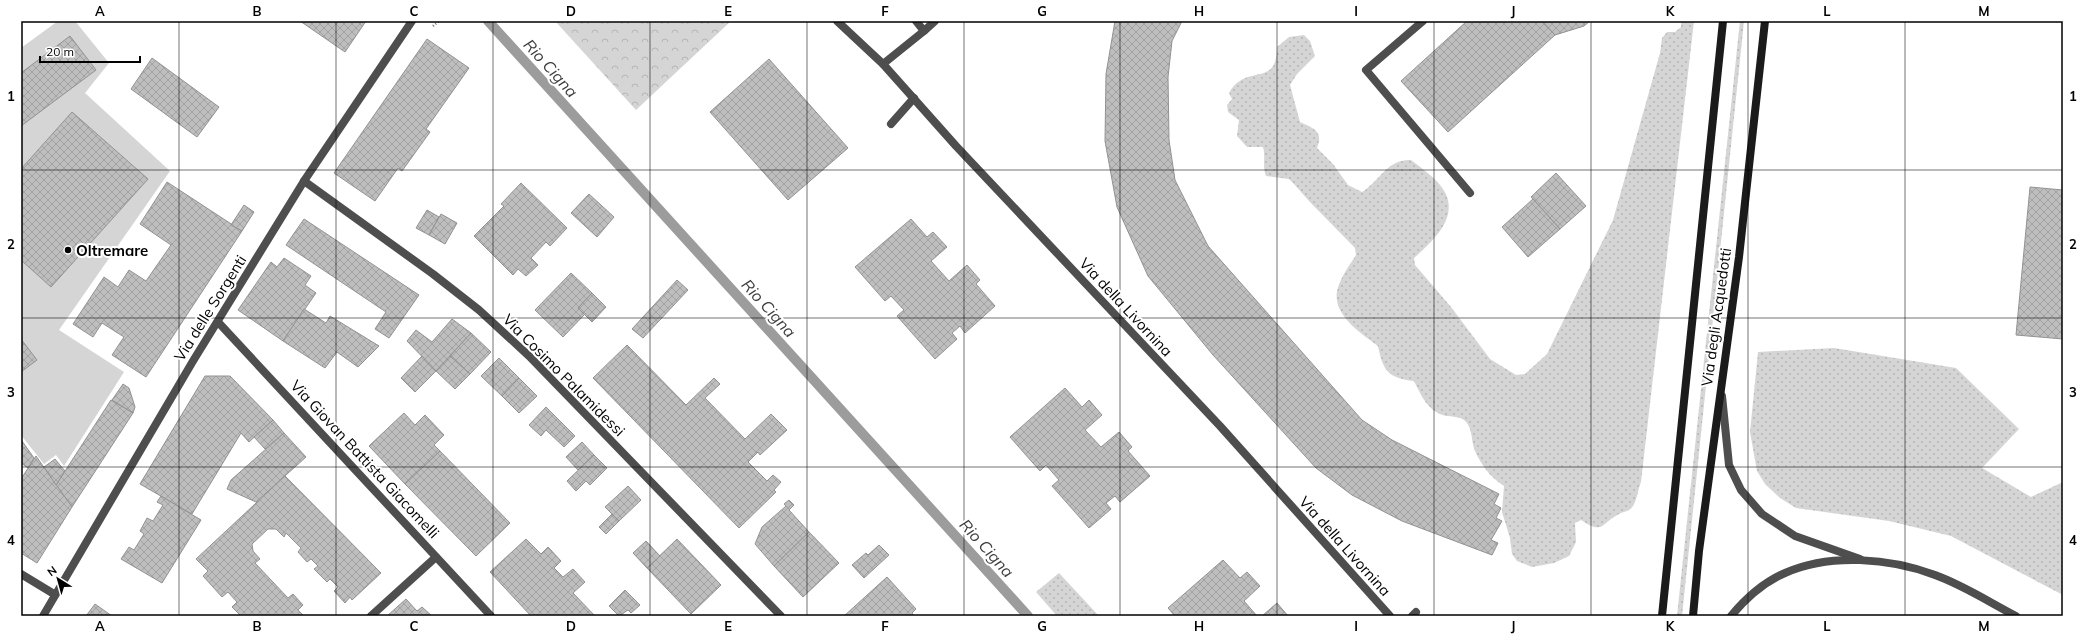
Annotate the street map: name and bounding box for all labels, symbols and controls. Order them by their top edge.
text: A [95,3,105,19]
text: B [253,3,262,19]
text: C [410,3,419,19]
text: D [566,3,576,19]
text: E [724,3,732,19]
text: F [881,3,889,19]
text: G [1037,3,1047,19]
text: H [1194,3,1204,19]
text: I [1354,3,1358,19]
text: J [1511,3,1515,19]
text: K [1666,3,1676,19]
text: L [1823,3,1831,19]
text: M [1978,3,1990,19]
water label: Rio Cigna [520,35,583,102]
scale bar [40,38,140,64]
text: 20 m [46,44,74,59]
text: 1 [7,88,15,104]
text: 1 [2069,88,2077,104]
text: 2 [7,236,15,252]
text: 2 [2069,236,2077,252]
place label: Oltremare [76,241,148,260]
marker: Oltremare [63,245,73,255]
street label: Via degli Acquedotti [1697,247,1735,387]
street label: Via delle Sorgenti [170,251,250,365]
street label: Via della Livornina [1075,254,1177,360]
water label: Rio Cigna [738,275,801,342]
street label: Via Cosimo Palamidessi [499,310,629,440]
street label: Via Giovan Battista Giacomelli [287,376,443,542]
text: 3 [7,384,15,400]
text: 3 [2069,384,2077,400]
street label: Via della Livornina [1295,492,1395,600]
water label: Rio Cigna [956,515,1019,582]
text: 4 [7,532,15,548]
text: 4 [2069,532,2077,548]
north arrow [38,559,78,599]
text: N [44,563,60,579]
text: A [95,618,105,634]
text: B [253,618,262,634]
text: C [410,618,419,634]
text: D [566,618,576,634]
text: E [724,618,732,634]
text: F [881,618,889,634]
text: G [1037,618,1047,634]
text: H [1194,618,1204,634]
text: I [1354,618,1358,634]
text: J [1511,618,1515,634]
text: K [1666,618,1676,634]
text: L [1823,618,1831,634]
text: M [1978,618,1990,634]

